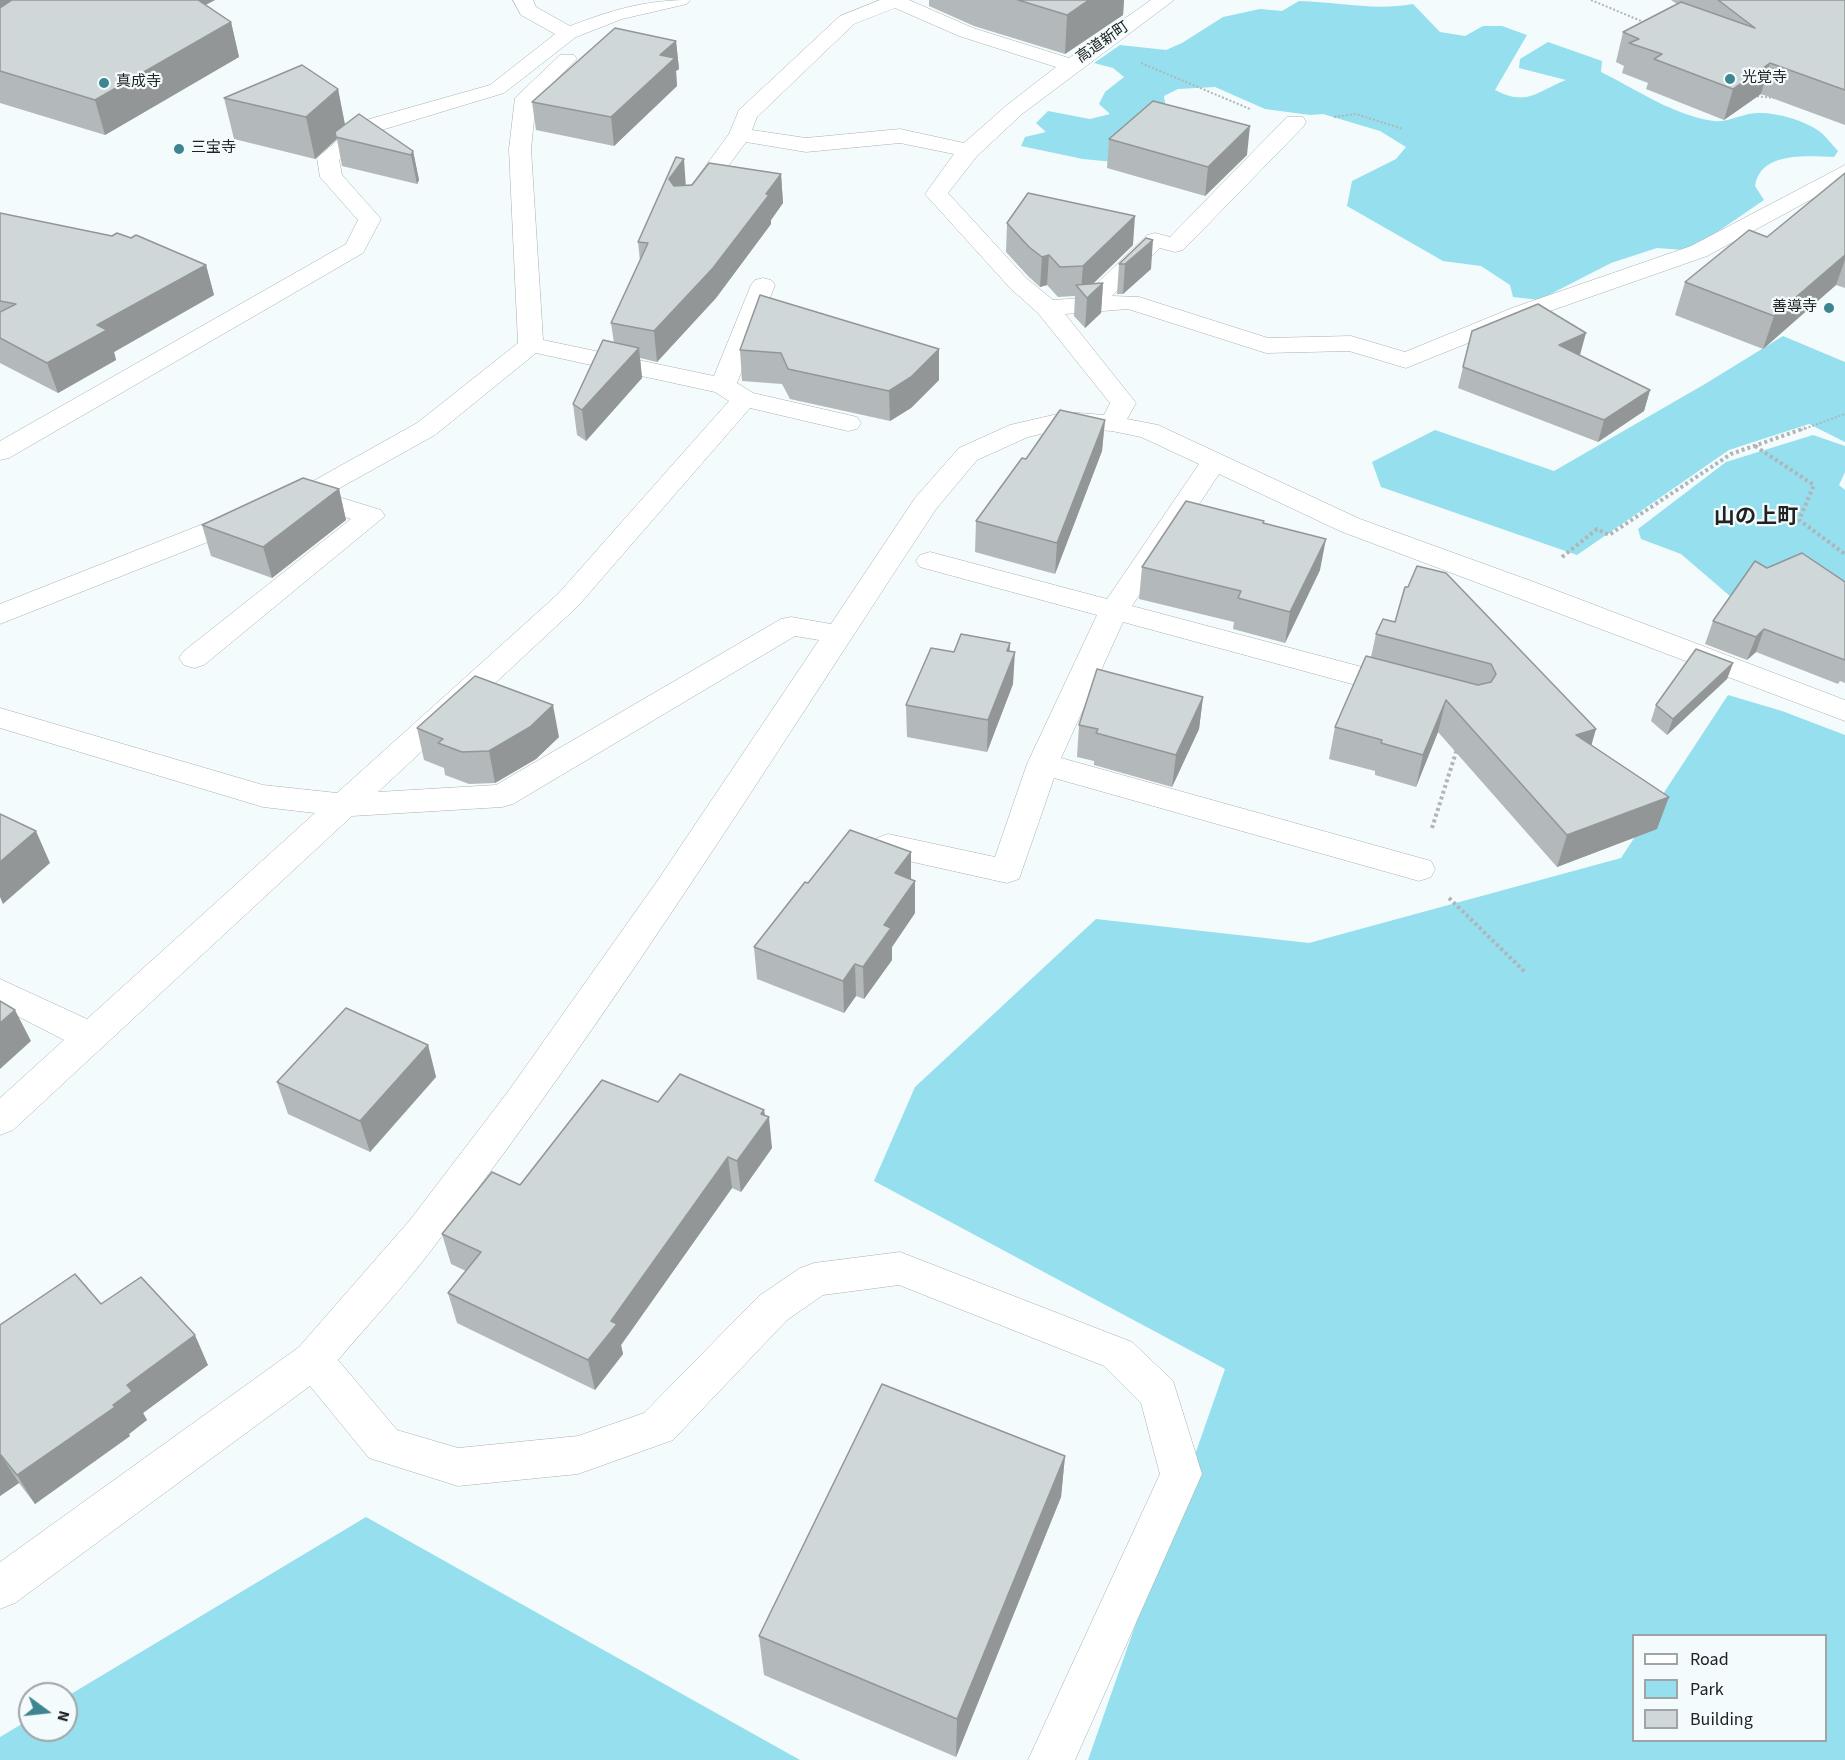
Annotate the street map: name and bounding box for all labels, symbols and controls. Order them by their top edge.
street label: 高道新町 [1073,18,1133,68]
place label: 光覚寺 [1742,70,1787,88]
marker: 光覚寺 [1723,72,1737,86]
place label: 真成寺 [116,74,161,92]
marker: 真成寺 [97,76,111,90]
place label: 三宝寺 [191,140,236,158]
marker: 三宝寺 [172,142,186,156]
place label: 善導寺 [1772,299,1817,317]
marker: 善導寺 [1822,301,1836,315]
district label: 山の上町 [1714,505,1798,531]
legend [1632,1634,1827,1742]
text: Road [1690,1647,1729,1672]
text: Park [1690,1677,1724,1702]
north arrow [18,1682,78,1742]
text: Building [1690,1707,1753,1732]
text: N [51,1708,75,1724]

